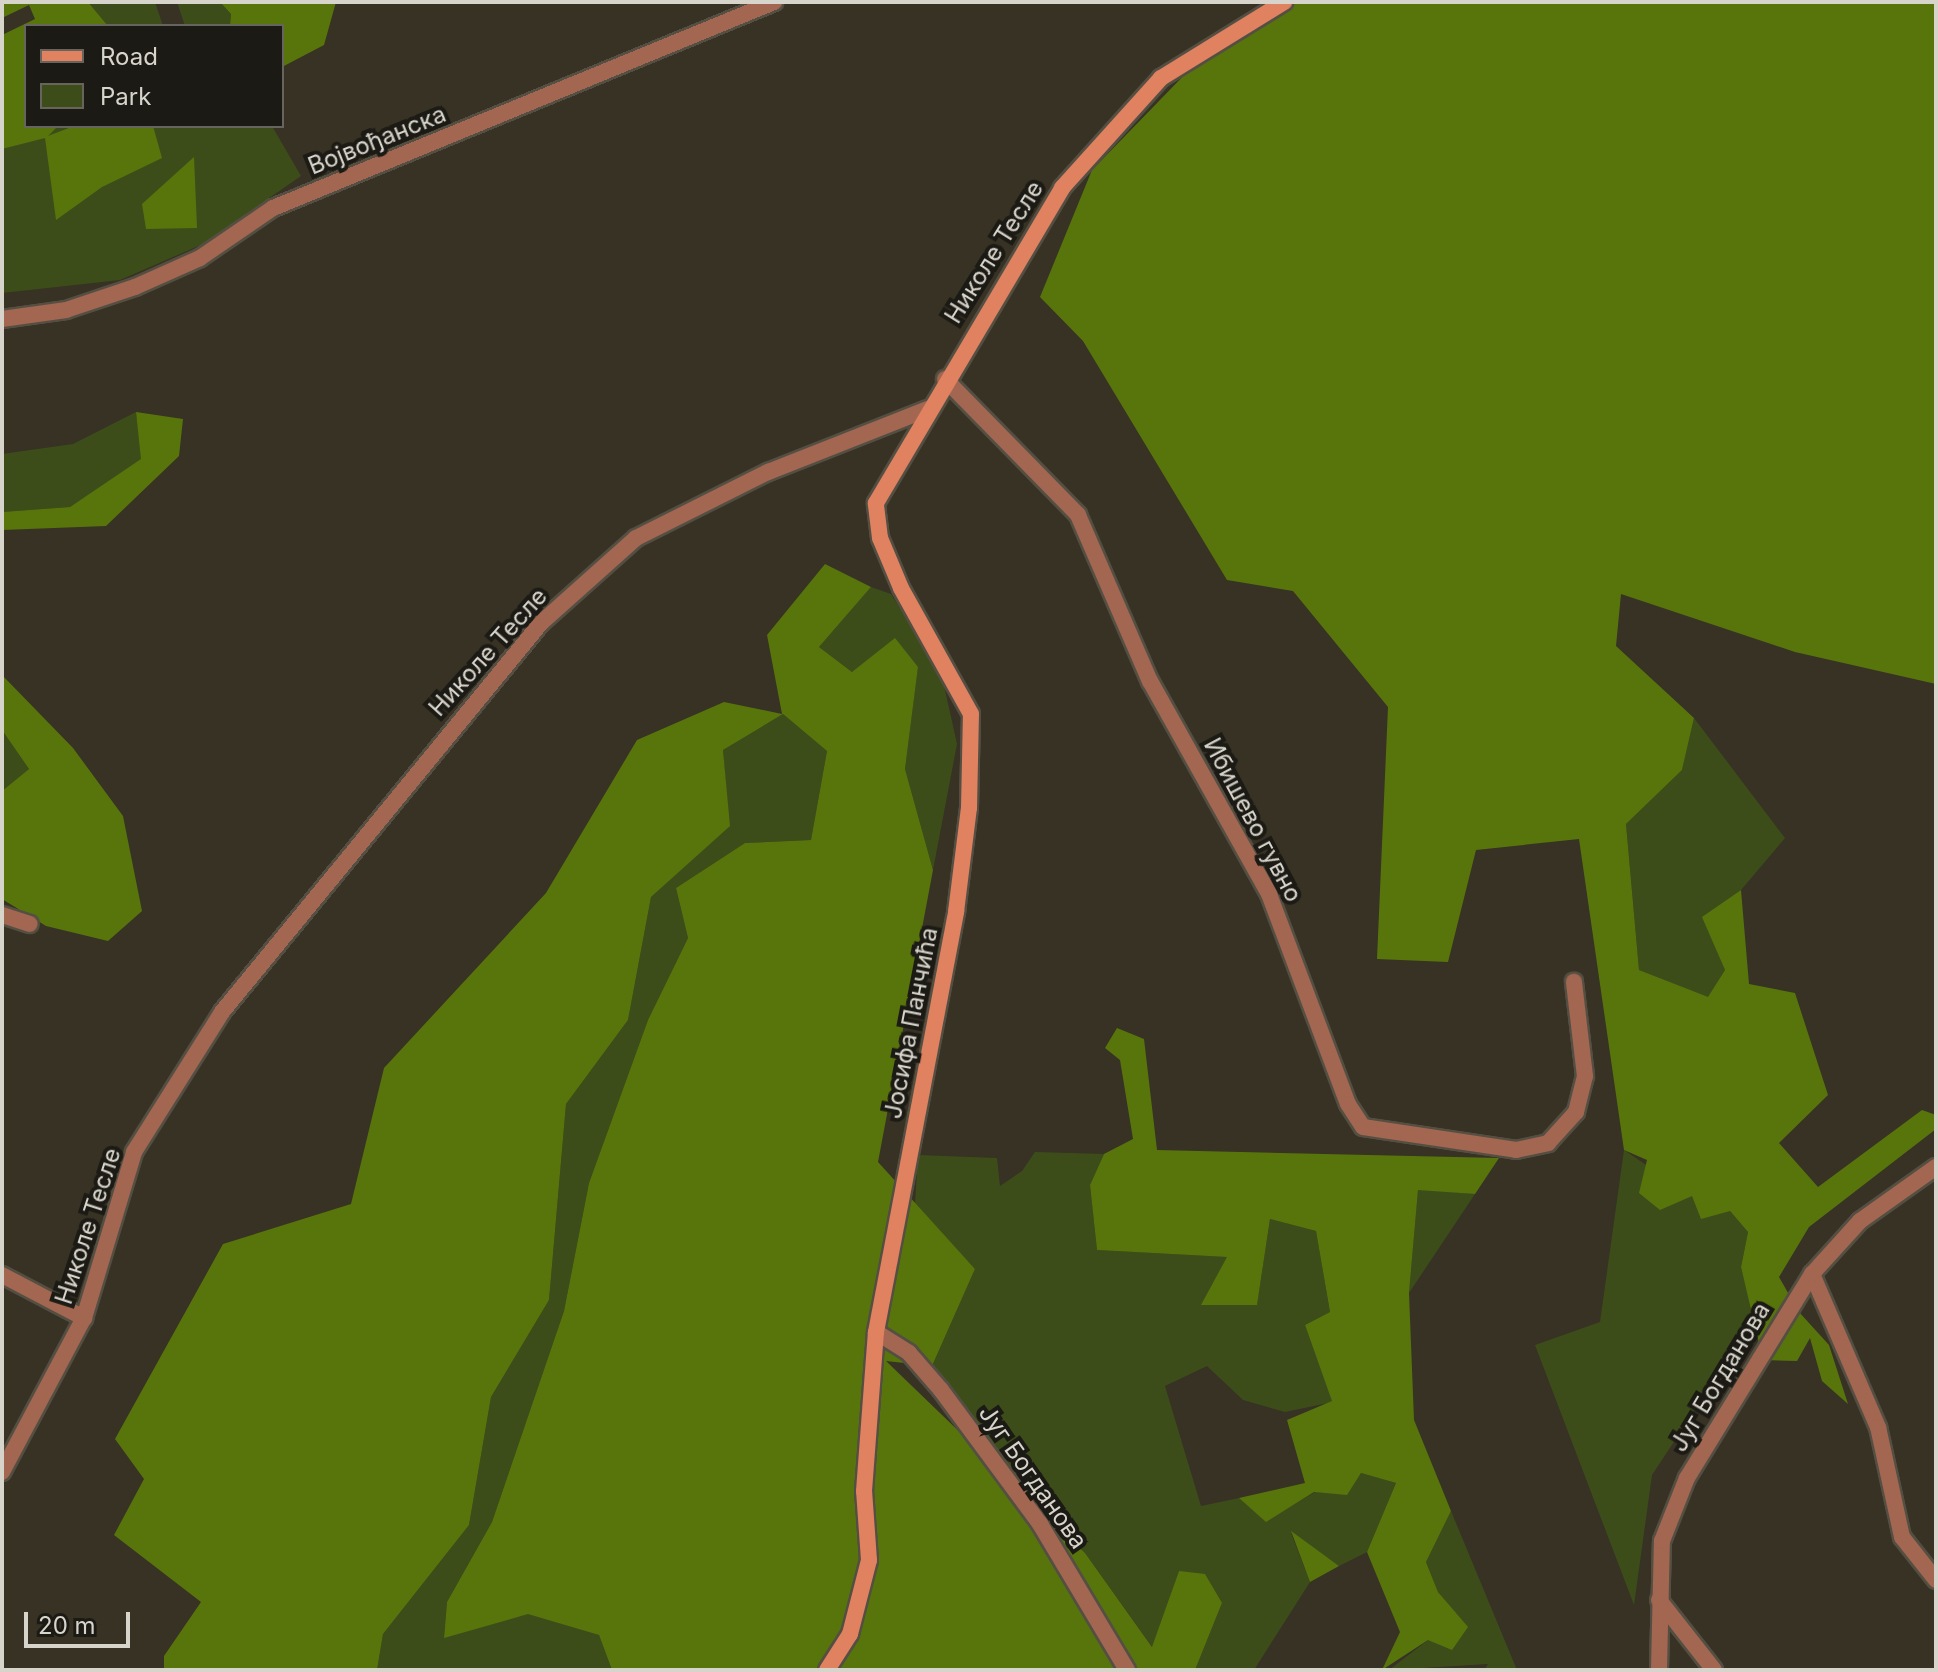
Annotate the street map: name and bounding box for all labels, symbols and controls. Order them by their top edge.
legend [24,24,284,128]
text: Road [100,42,158,71]
text: Park [100,82,151,111]
street label: Војвођанска [304,99,450,181]
street label: Николе Тесле [939,175,1049,329]
street label: Николе Тесле [423,582,553,722]
street label: Ибишево гувно [1198,733,1308,907]
street label: Јосифа Панчића [878,925,944,1121]
street label: Николе Тесле [49,1144,127,1308]
street label: Југ Богданова [1664,1297,1776,1457]
street label: Југ Богданова [973,1400,1093,1554]
scale bar [28,1596,134,1646]
text: 20 m [38,1611,96,1640]

